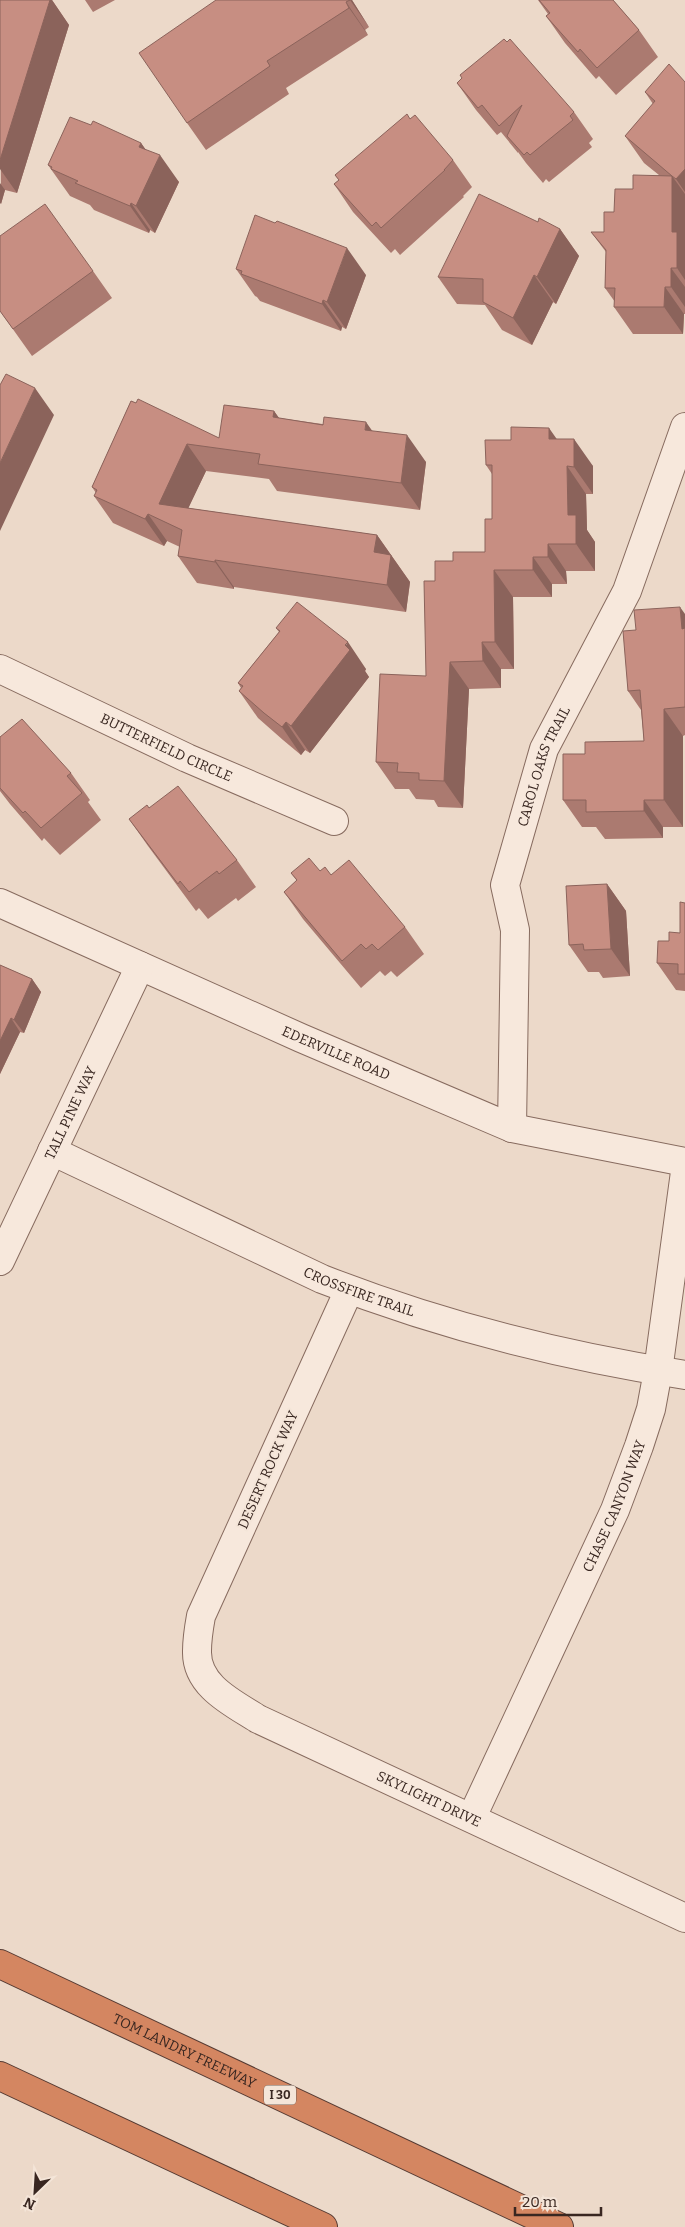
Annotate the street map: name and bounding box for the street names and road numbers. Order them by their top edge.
street label: CAROL OAKS TRAIL [514,703,574,829]
street label: BUTTERFIELD CIRCLE [98,710,235,785]
street label: EDERVILLE ROAD [279,1022,393,1084]
street label: TALL PINE WAY [41,1063,100,1162]
street label: CROSSFIRE TRAIL [301,1263,417,1320]
street label: DESERT ROCK WAY [234,1408,302,1532]
street label: CHASE CANYON WAY [579,1438,649,1575]
street label: SKYLIGHT DRIVE [374,1767,484,1830]
street label: TOM LANDRY FREEWAY [110,2010,259,2092]
road number: I 30 [264,2086,296,2104]

